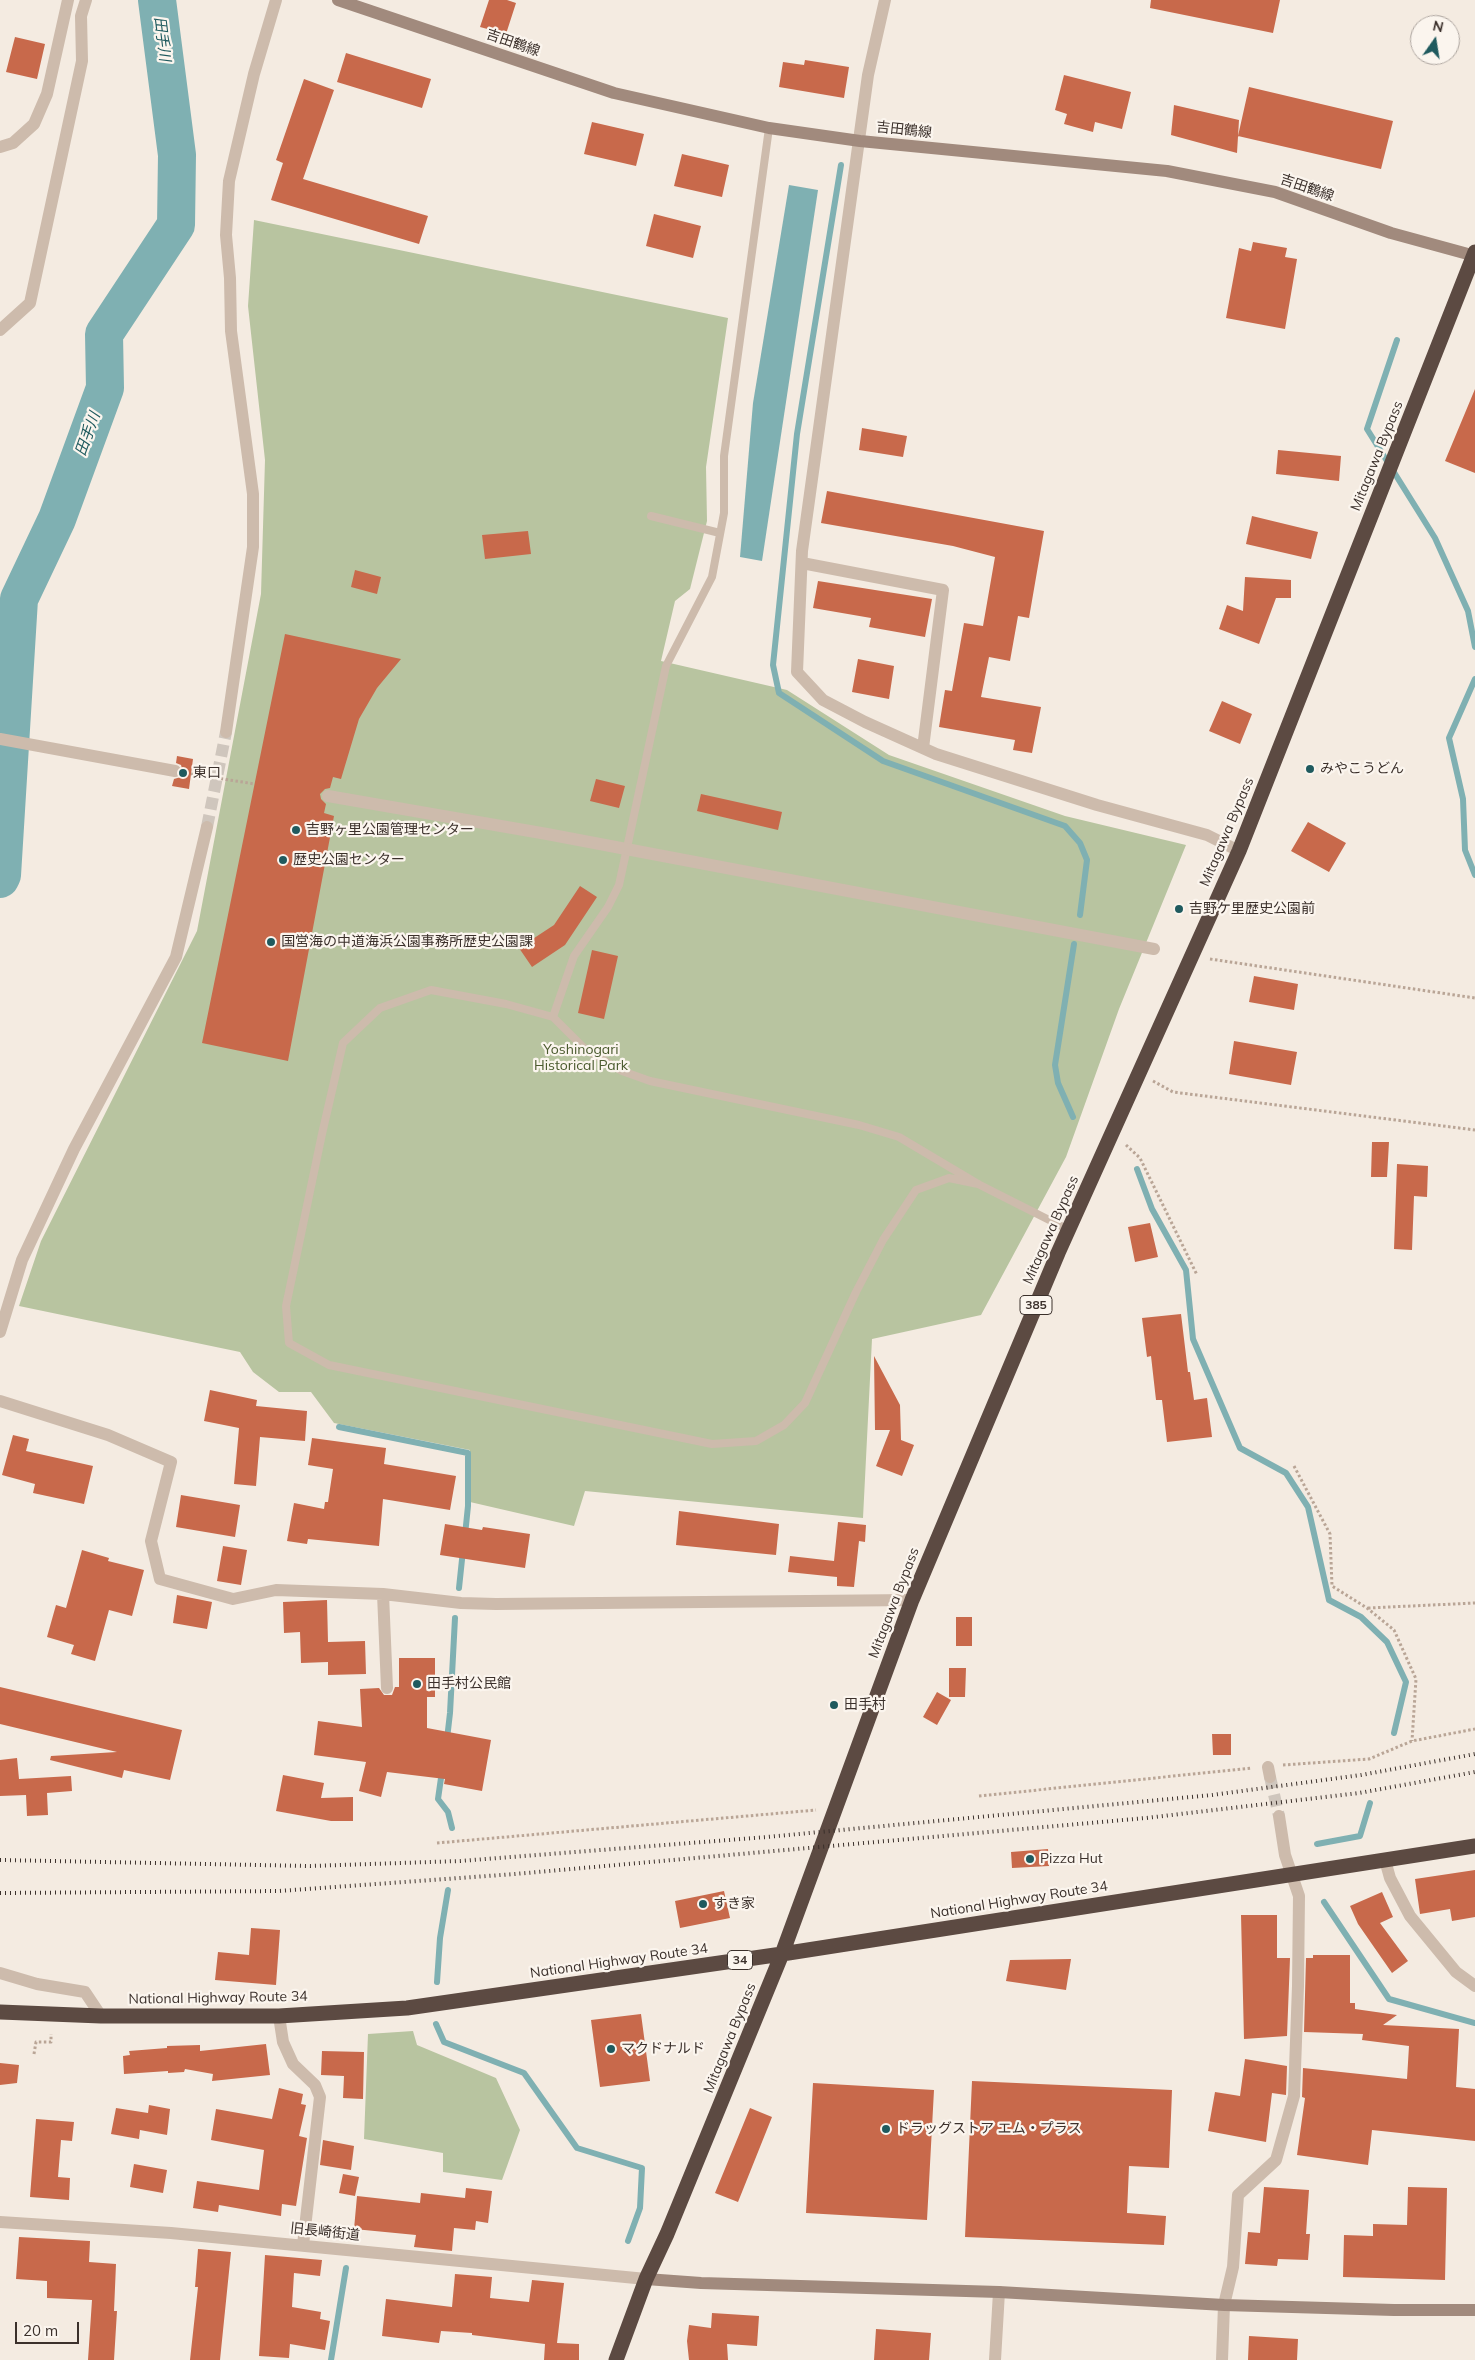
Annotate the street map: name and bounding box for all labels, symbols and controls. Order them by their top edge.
north arrow [1410,15,1460,65]
water label: 田手川 [150,16,174,62]
text: N [1431,16,1445,36]
street label: 吉田鶴線 [484,26,542,60]
street label: 吉田鶴線 [875,119,933,141]
street label: 吉田鶴線 [1278,171,1336,205]
street label: Mitagawa Bypass [1347,399,1407,513]
water label: 田手川 [72,410,104,458]
place label: みやこうどん [1320,761,1404,777]
marker: みやこうどん [1304,763,1316,775]
place label: 東口 [193,765,221,781]
marker: 東口 [177,767,189,779]
street label: Mitagawa Bypass [1196,775,1258,889]
place label: 吉野ヶ里公園管理センター [306,822,474,838]
marker: 吉野ヶ里公園管理センター [290,824,302,836]
place label: 歴史公園センター [293,852,405,868]
marker: 歴史公園センター [277,854,289,866]
place label: 吉野ケ里歴史公園前 [1189,901,1315,917]
marker: 吉野ケ里歴史公園前 [1173,903,1185,915]
place label: 国営海の中道海浜公園事務所歴史公園課 [281,934,533,950]
marker: 国営海の中道海浜公園事務所歴史公園課 [265,936,277,948]
park label: Yoshinogari Historical Park [534,1042,628,1074]
street label: Mitagawa Bypass [1020,1173,1082,1287]
road number: 385 [1020,1296,1052,1314]
street label: Mitagawa Bypass [865,1545,923,1661]
place label: 田手村公民館 [427,1676,511,1692]
marker: 田手村公民館 [411,1678,423,1690]
place label: 田手村 [844,1697,886,1713]
marker: 田手村 [828,1699,840,1711]
place label: Pizza Hut [1040,1851,1103,1867]
marker: Pizza Hut [1024,1853,1036,1865]
street label: National Highway Route 34 [929,1878,1109,1922]
place label: すき家 [713,1896,755,1912]
marker: すき家 [697,1898,709,1910]
street label: National Highway Route 34 [529,1940,709,1982]
road number: 34 [728,1950,752,1970]
street label: Mitagawa Bypass [700,1981,760,2095]
street label: National Highway Route 34 [128,1988,308,2008]
place label: マクドナルド [621,2041,705,2057]
marker: マクドナルド [605,2043,617,2055]
place label: ドラッグストア エム・プラス [896,2121,1082,2137]
marker: ドラッグストア エム・プラス [880,2123,892,2135]
street label: 旧長崎街道 [289,2220,361,2244]
scale bar [18,2312,81,2344]
text: 20 m [23,2321,58,2340]

